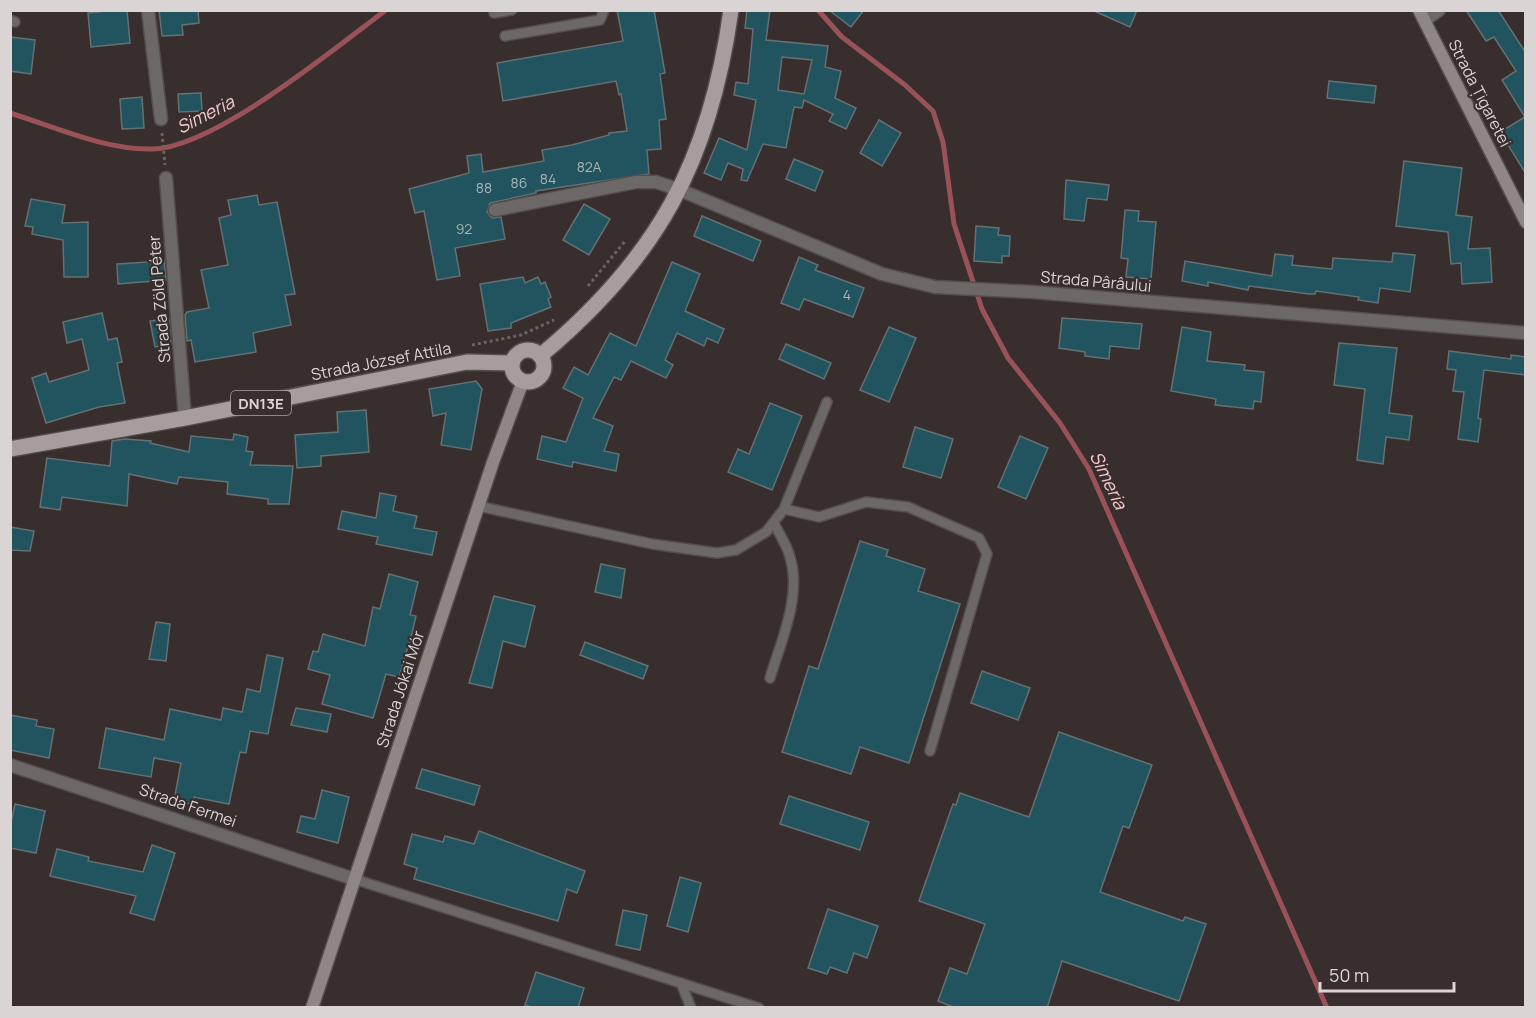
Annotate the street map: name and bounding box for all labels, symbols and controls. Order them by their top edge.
street label: Strada Țigaretei [1443,35,1517,151]
water label: Simeria [172,89,239,139]
house number: 82A [577,157,601,176]
house number: 84 [540,169,556,188]
house number: 86 [511,173,527,192]
house number: 88 [476,178,492,197]
house number: 92 [456,219,472,238]
street label: Strada Zöld Péter [142,234,176,364]
street label: Strada Pârâului [1040,265,1152,297]
house number: 4 [843,285,851,304]
street label: Strada József Attila [309,337,453,385]
road number: DN13E [231,391,291,415]
water label: Simeria [1085,447,1134,514]
street label: Strada Jókai Mór [371,628,429,750]
street label: Strada Fermei [136,778,240,832]
scale bar [1320,955,1454,993]
text: 50 m [1329,963,1369,987]

